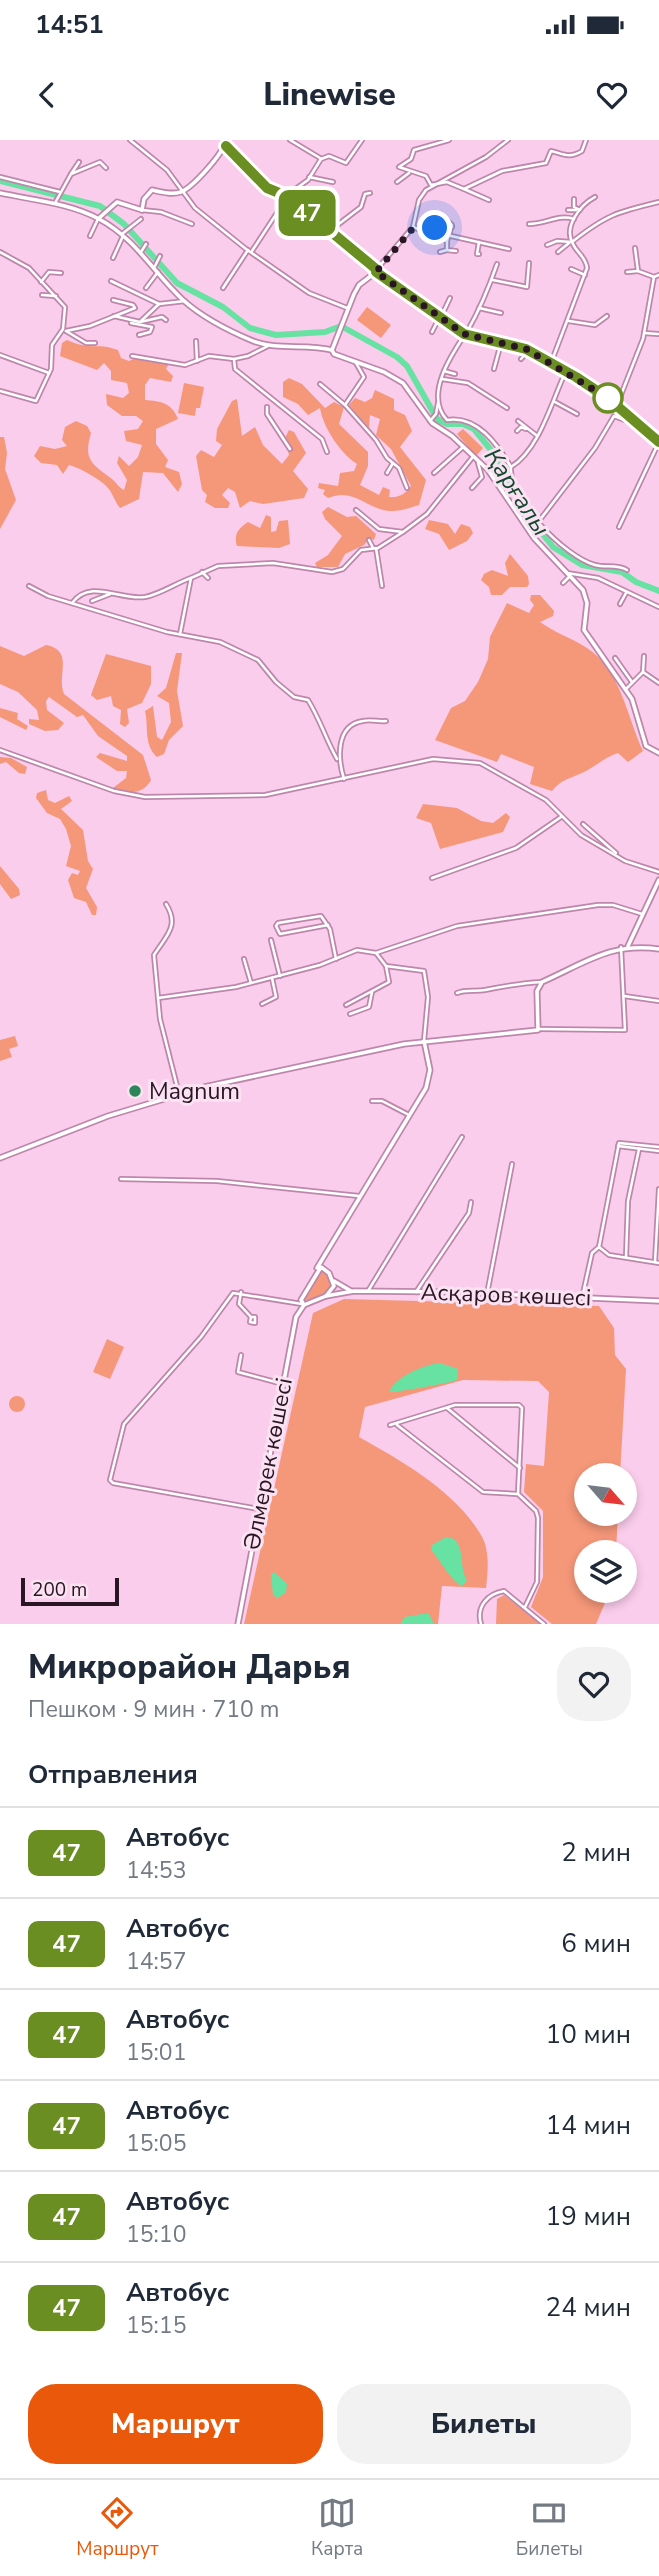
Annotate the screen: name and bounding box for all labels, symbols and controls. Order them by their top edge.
text: 14:51 [35,7,104,42]
text: Linewise [263,73,396,116]
icon: back [28,76,66,114]
icon: heart [593,76,631,114]
line badge: 47 [276,190,338,236]
text: 47 [293,197,321,229]
your location [417,210,452,245]
unlabelled marker [593,383,623,413]
water label: Қарғалы [477,442,557,542]
place label: Magnum [149,1076,240,1107]
marker: Magnum [127,1083,143,1099]
street label: Асқаров көшесі [420,1277,592,1313]
street label: Әлмерек көшесі [236,1375,300,1553]
north arrow [574,1463,637,1526]
map controls [574,1463,637,1603]
button: layers [574,1540,637,1603]
scale bar [21,1575,119,1607]
text: 200 m [32,1577,87,1603]
text: Микрорайон Дарья [28,1645,351,1690]
button: heart [557,1647,631,1721]
text: Пешком · 9 мин · 710 m [28,1694,279,1725]
text: Отправления [28,1757,198,1792]
text: Автобус [126,1820,229,1855]
text: 2 мин [561,1835,631,1870]
text: 47 [52,1837,81,1869]
text: 14:53 [126,1855,186,1886]
text: Автобус [126,1911,229,1946]
text: 6 мин [561,1926,631,1961]
text: 47 [52,1928,81,1960]
text: 14:57 [126,1946,186,1977]
text: Автобус [126,2002,229,2037]
text: 10 мин [546,2017,631,2052]
text: 47 [52,2019,81,2051]
text: 15:01 [126,2037,186,2068]
text: Автобус [126,2093,229,2128]
text: 14 мин [546,2108,631,2143]
text: 47 [52,2110,81,2142]
text: 15:05 [126,2128,186,2159]
text: Автобус [126,2184,229,2219]
text: 19 мин [546,2199,631,2234]
text: 47 [52,2201,81,2233]
text: 15:10 [126,2219,186,2250]
text: Автобус [126,2275,229,2310]
text: 24 мин [546,2290,631,2325]
text: 47 [52,2292,81,2324]
text: 15:15 [126,2310,186,2341]
button: Маршрут [28,2384,323,2464]
button: Билеты [337,2384,631,2464]
tab: Маршрут [76,2494,159,2562]
tab: Карта [311,2494,363,2562]
tab: Билеты [516,2494,583,2562]

